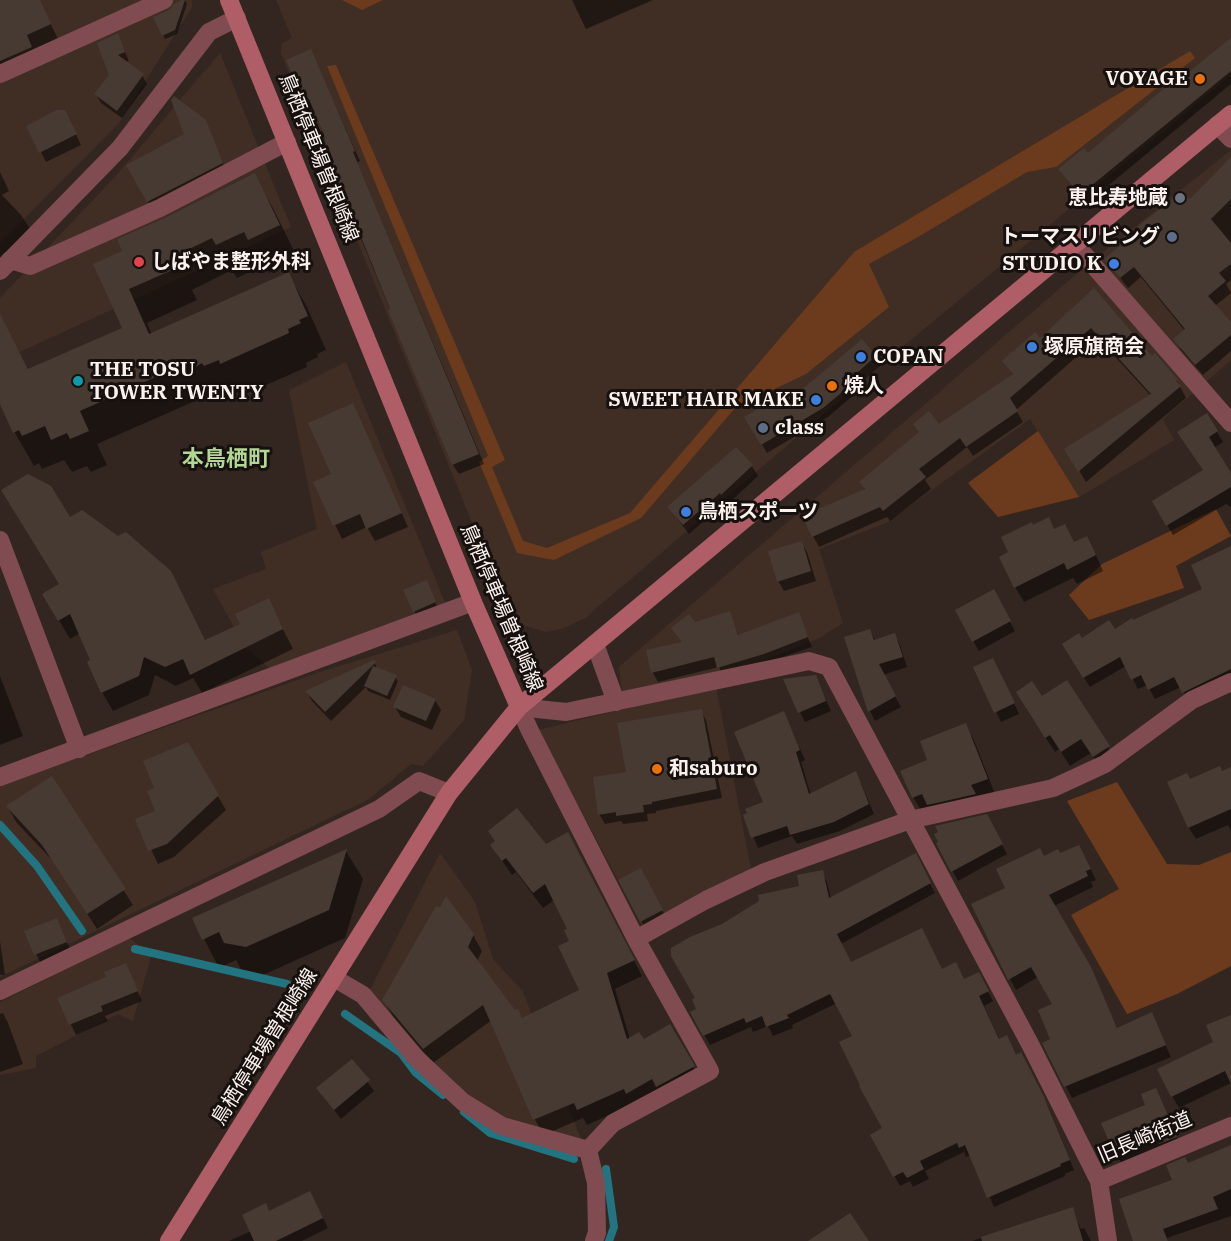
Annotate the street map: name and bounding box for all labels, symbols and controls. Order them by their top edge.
place label: VOYAGE [1106,67,1188,91]
street label: 鳥栖停車場曽根崎線 [273,70,363,246]
marker: VOYAGE [1193,72,1207,86]
place label: 恵比寿地蔵 [1068,186,1168,210]
marker: 恵比寿地蔵 [1173,191,1187,205]
place label: トーマスリビング [1000,225,1160,249]
marker: トーマスリビング [1165,230,1179,244]
place label: しばやま整形外科 [151,250,311,274]
place label: STUDIO K [1002,252,1102,276]
marker: しばやま整形外科 [132,255,146,269]
marker: STUDIO K [1107,257,1121,271]
place label: 塚原旗商会 [1044,335,1144,359]
marker: 塚原旗商会 [1025,340,1039,354]
place label: COPAN [873,345,943,369]
marker: COPAN [854,350,868,364]
place label: THE TOSU TOWER TWENTY [90,358,264,405]
marker: THE TOSU TOWER TWENTY [71,374,85,388]
place label: 焼人 [844,374,884,398]
marker: 焼人 [825,379,839,393]
place label: SWEET HAIR MAKE [608,388,804,412]
marker: SWEET HAIR MAKE [809,393,823,407]
place label: class [775,416,824,440]
marker: class [756,421,770,435]
district label: 本鳥栖町 [182,447,270,473]
place label: 鳥栖スポーツ [698,500,818,524]
marker: 鳥栖スポーツ [679,505,693,519]
street label: 鳥栖停車場曽根崎線 [455,520,547,696]
place label: 和saburo [669,757,758,781]
marker: 和saburo [650,762,664,776]
street label: 鳥栖停車場曽根崎線 [207,964,323,1130]
street label: 旧長崎街道 [1094,1107,1196,1169]

